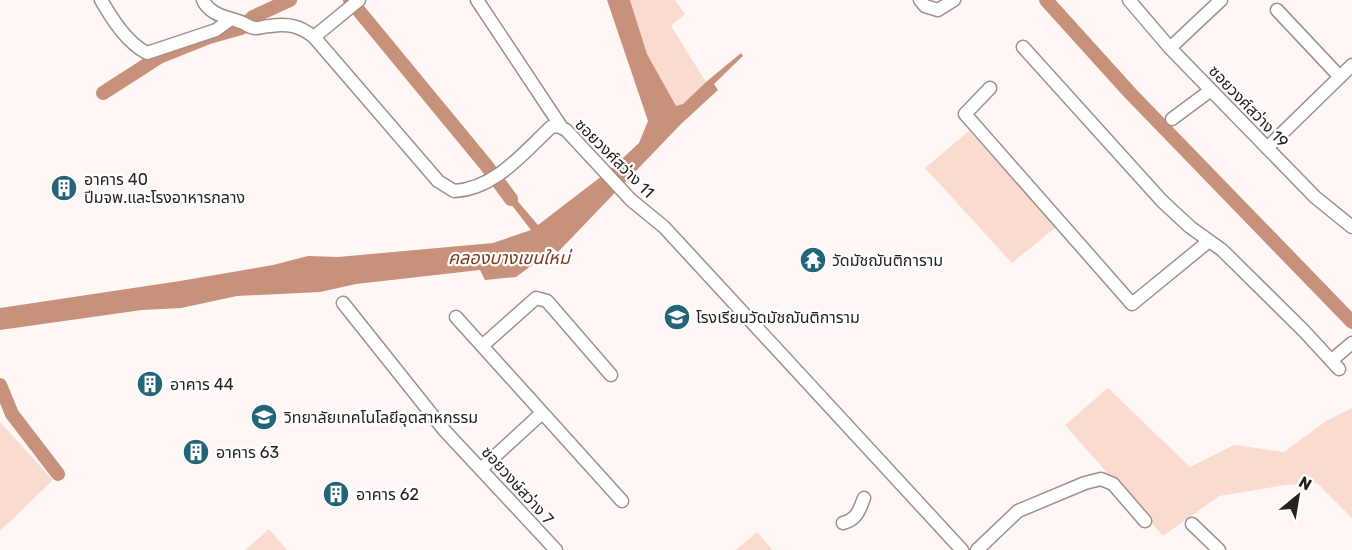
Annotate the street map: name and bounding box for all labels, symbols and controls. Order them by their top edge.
street label: ซอยวงศ์สว่าง 19 [1205,61,1292,151]
street label: ซอยวงศ์สว่าง 11 [571,115,658,202]
place label: อาคาร 40 ปีมจพ.และโรงอาหารกลาง [84,170,245,207]
building icon: อาคาร 40 ปีมจพ.และโรงอาหารกลาง [49,173,79,203]
temple icon: วัดมัชฌันติการาม [798,245,828,275]
water label: คลองบางเขนใหม่ [448,247,573,269]
place label: วัดมัชฌันติการาม [832,251,943,270]
school or university icon: โรงเรียนวัดมัชฌันติการาม [662,302,692,332]
place label: โรงเรียนวัดมัชฌันติการาม [696,308,860,327]
building icon: อาคาร 44 [135,369,165,399]
place label: อาคาร 44 [170,375,234,394]
school or university icon: วิทยาลัยเทคโนโลยีอุตสาหกรรม [249,402,279,432]
place label: วิทยาลัยเทคโนโลยีอุตสาหกรรม [283,408,478,427]
building icon: อาคาร 63 [181,437,211,467]
street label: ซอยวงษ์สว่าง 7 [478,442,558,528]
place label: อาคาร 63 [216,443,279,462]
north arrow [1268,466,1328,526]
text: N [1296,472,1315,495]
building icon: อาคาร 62 [321,479,351,509]
place label: อาคาร 62 [356,485,419,504]

